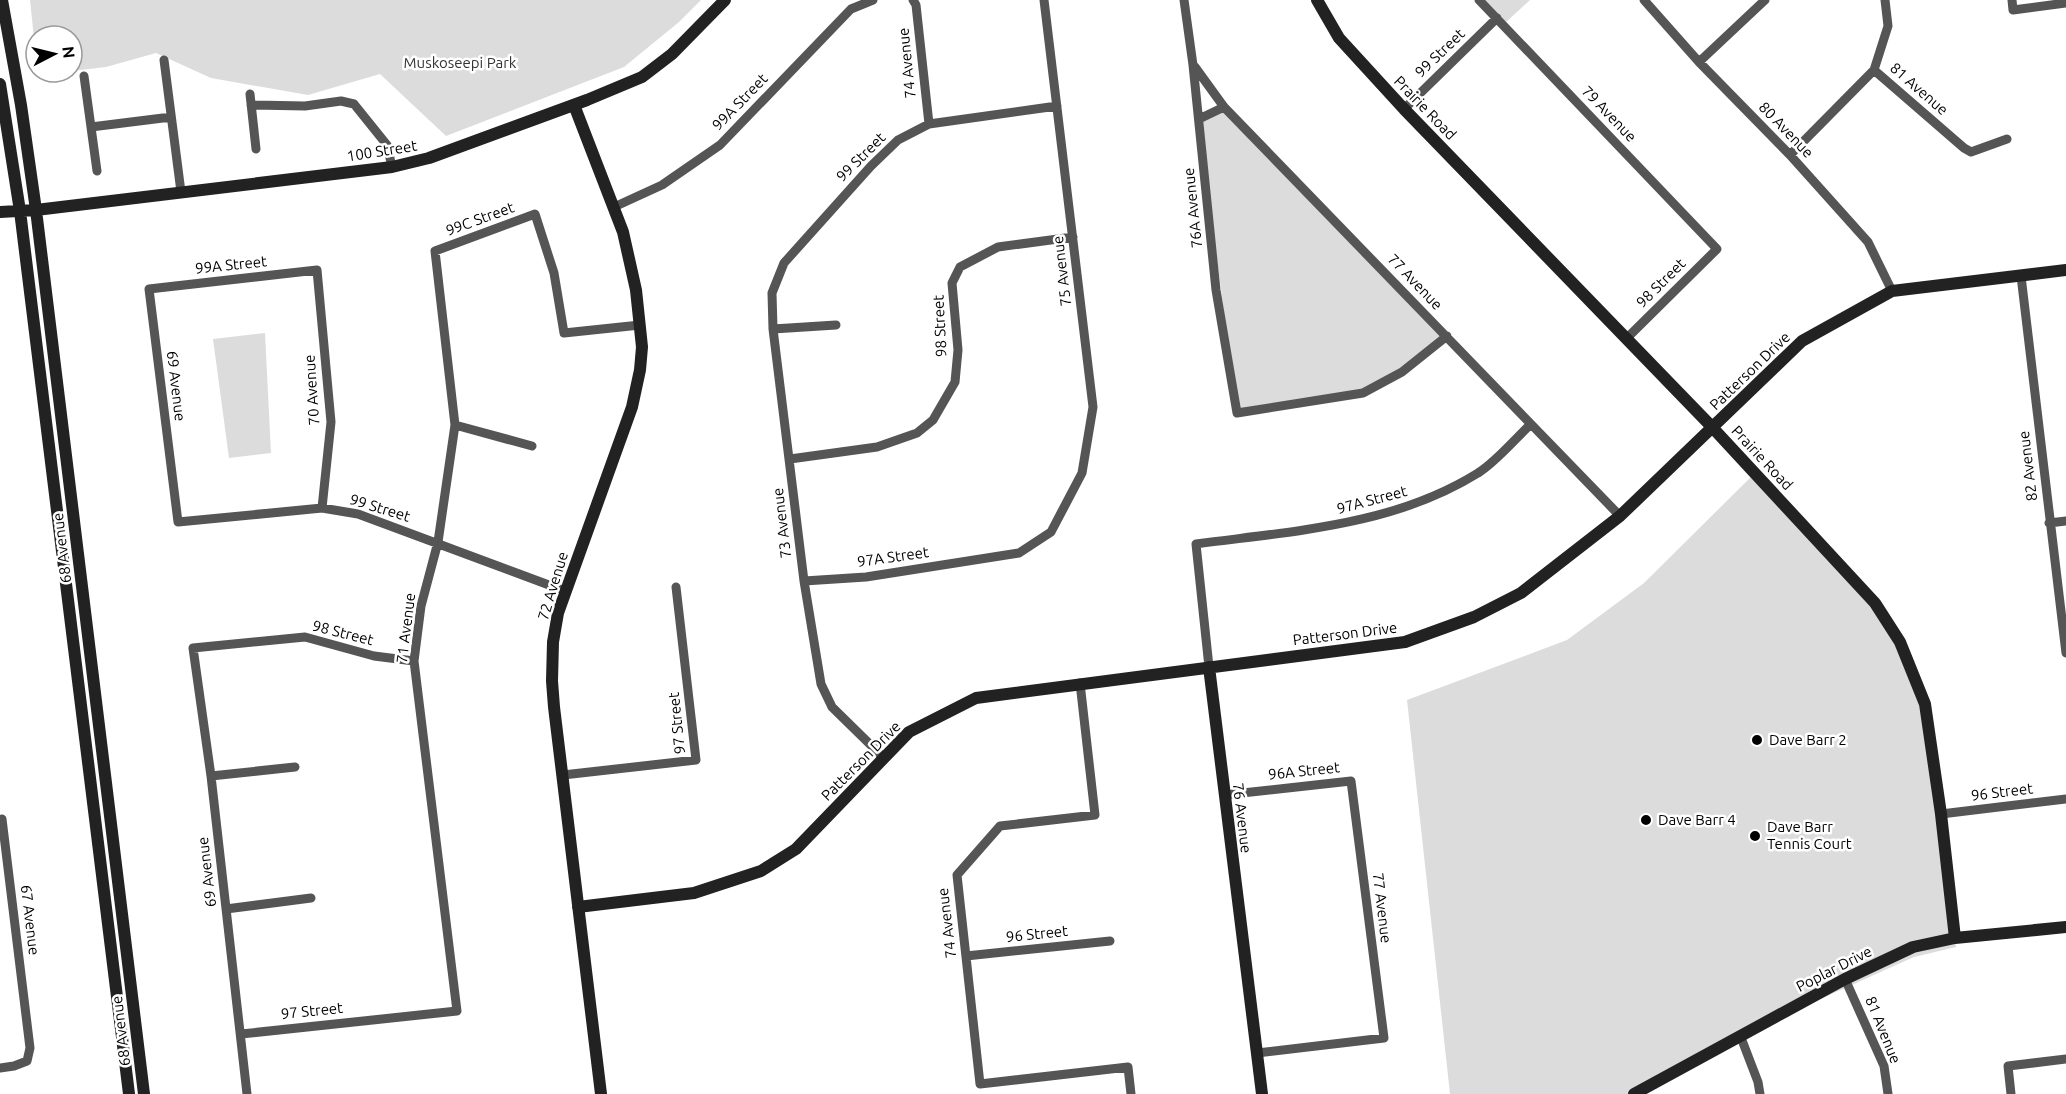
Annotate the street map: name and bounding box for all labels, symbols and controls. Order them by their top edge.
north arrow [24,24,84,84]
street label: 99 Street [1411,25,1468,80]
street label: 74 Avenue [894,27,919,99]
text: N [59,45,79,59]
park label: Muskoseepi Park [404,54,517,71]
street label: 81 Avenue [1887,59,1952,118]
street label: 99A Street [709,70,771,133]
street label: Prairie Road [1391,72,1460,143]
street label: 79 Avenue [1579,82,1640,145]
street label: 80 Avenue [1756,98,1817,161]
street label: 99 Street [833,129,889,185]
street label: 100 Street [346,137,418,164]
street label: 76A Avenue [1180,167,1205,249]
street label: 99C Street [443,198,516,239]
street label: 75 Avenue [1049,235,1074,307]
street label: 77 Avenue [1385,250,1446,313]
street label: 99A Street [194,252,268,277]
street label: 98 Street [1633,255,1689,311]
street label: 98 Street [929,294,950,358]
street label: Patterson Drive [1706,328,1793,413]
street label: 69 Avenue [164,350,189,422]
street label: 70 Avenue [301,354,322,426]
street label: Prairie Road [1728,422,1796,493]
street label: 82 Avenue [2015,430,2040,502]
street label: 97A Street [1335,482,1409,517]
street label: 73 Avenue [769,487,794,559]
street label: 99 Street [348,490,412,525]
street label: 68 Avenue [49,512,74,584]
street label: 97A Street [856,543,930,570]
street label: 72 Avenue [534,549,571,622]
street label: 71 Avenue [393,592,418,664]
street label: 98 Street [311,617,375,648]
street label: Patterson Drive [1292,619,1398,648]
street label: 97 Street [665,691,688,755]
street label: Patterson Drive [818,718,904,804]
place label: Dave Barr 2 [1769,731,1847,748]
marker: Dave Barr 2 [1750,733,1764,747]
street label: 96A Street [1267,758,1341,783]
street label: 96 Street [1970,779,2034,804]
street label: 76 Avenue [1230,782,1255,854]
place label: Dave Barr 4 [1658,811,1736,828]
marker: Dave Barr 4 [1639,813,1653,827]
place label: Dave Barr Tennis Court [1767,818,1852,852]
marker: Dave Barr Tennis Court [1748,829,1762,843]
street label: 69 Avenue [194,836,219,908]
street label: 77 Avenue [1370,872,1395,944]
street label: 67 Avenue [18,884,43,956]
street label: 74 Avenue [934,887,959,959]
street label: 96 Street [1005,922,1069,945]
street label: Poplar Drive [1793,942,1874,995]
street label: 81 Avenue [1862,994,1905,1066]
street label: 68 Avenue [108,995,133,1067]
street label: 97 Street [280,999,344,1022]

